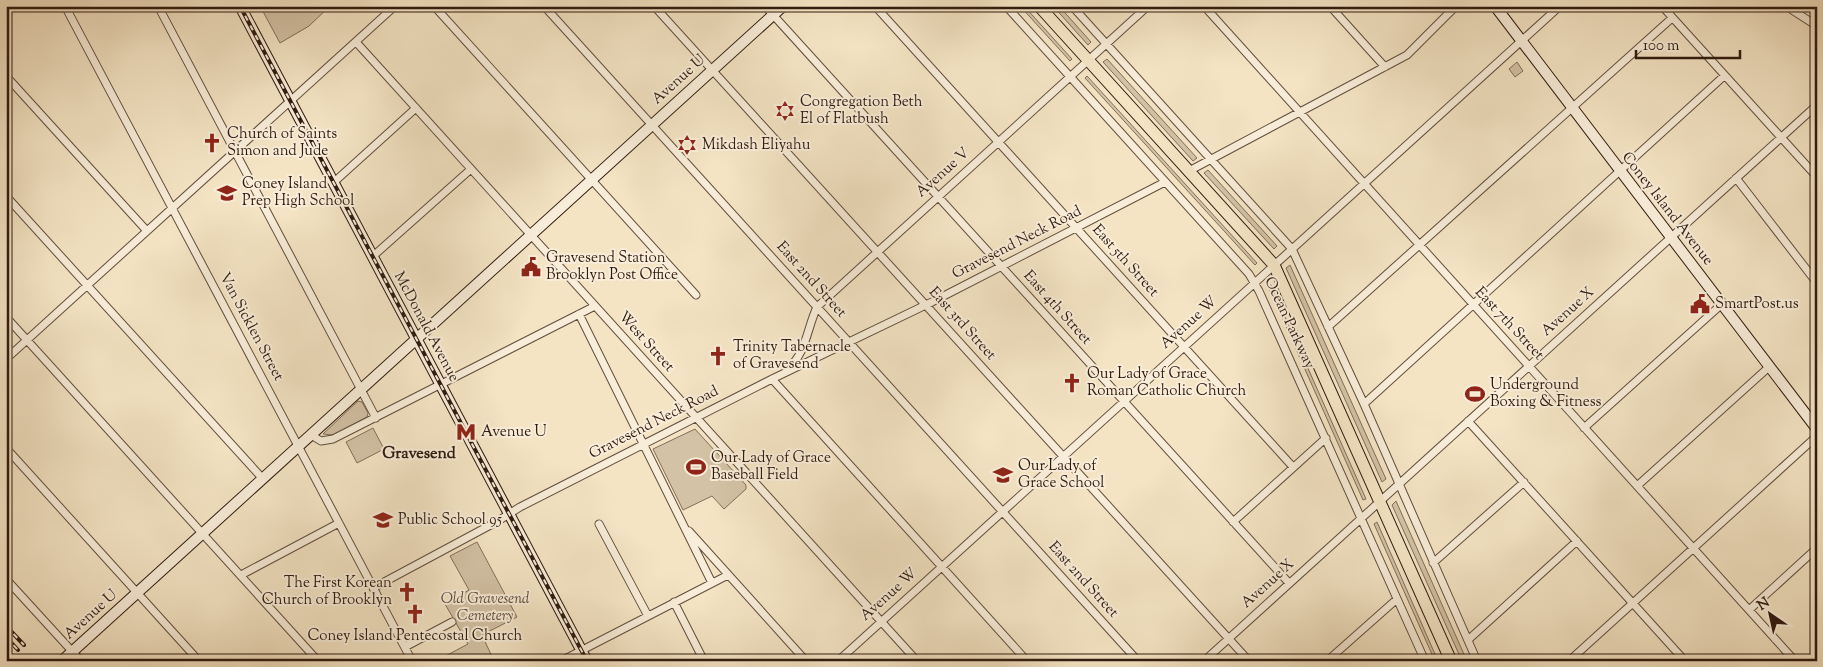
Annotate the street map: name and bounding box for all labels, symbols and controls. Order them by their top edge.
scale bar [1636,28,1739,60]
text: 100 m [1643,36,1680,57]
street label: Avenue U [648,50,710,110]
place label: Congregation Beth El of Flatbush [800,92,923,130]
synagogue icon: Congregation Beth El of Flatbush [774,100,796,122]
place label: Church of Saints Simon and Jude [227,124,337,162]
church icon: Church of Saints Simon and Jude [201,132,223,154]
synagogue icon: Mikdash Eliyahu [676,134,698,156]
place label: Mikdash Eliyahu [702,135,811,156]
street label: Avenue V [912,143,974,203]
street label: Coney Island Avenue [1616,148,1718,270]
place label: Coney Island Prep High School [242,174,354,212]
school or university icon: Coney Island Prep High School [216,182,238,204]
street label: Gravesend Neck Road [949,201,1086,285]
street label: East 5th Street [1087,220,1163,302]
street label: East 2nd Street [771,237,851,323]
place label: Gravesend Station Brooklyn Post Office [546,248,678,286]
public building icon: Gravesend Station Brooklyn Post Office [520,256,542,278]
street label: East 4th Street [1018,266,1096,350]
street label: McDonald Avenue [388,268,464,386]
street label: Van Sicklen Street [214,269,288,385]
street label: Ocean Parkway [1258,274,1320,373]
street label: East 3rd Street [923,283,1001,365]
street label: East 7th Street [1469,283,1549,365]
street label: Avenue X [1537,283,1599,341]
street label: Avenue W [1156,292,1222,354]
public building icon: SmartPost.us [1689,293,1711,315]
place label: SmartPost.us [1715,294,1799,315]
street label: West Street [613,307,679,377]
place label: Trinity Tabernacle of Gravesend [733,337,851,375]
church icon: Trinity Tabernacle of Gravesend [707,345,729,367]
place label: Our Lady of Grace Roman Catholic Church [1087,364,1247,402]
church icon: Our Lady of Grace Roman Catholic Church [1061,372,1083,394]
place label: Underground Boxing & Fitness [1490,375,1602,413]
street label: Gravesend Neck Road [586,381,723,465]
sports icon: Underground Boxing & Fitness [1464,383,1486,405]
metro station icon: Avenue U [455,421,477,443]
place label: Avenue U [481,422,547,443]
district label: Gravesend [382,443,457,466]
place label: Our Lady of Grace Baseball Field [711,448,831,486]
sports icon: Our Lady of Grace Baseball Field [685,456,707,478]
place label: Our Lady of Grace School [1018,456,1104,494]
school or university icon: Our Lady of Grace School [992,464,1014,486]
school or university icon: Public School 95 [372,509,394,531]
place label: Public School 95 [398,510,502,531]
street label: East 2nd Street [1043,537,1123,623]
street label: Avenue X [1237,555,1299,613]
street label: Avenue W [856,564,922,626]
place label: The First Korean Church of Brooklyn [262,573,392,611]
church icon: The First Korean Church of Brooklyn [396,581,418,603]
street label: Avenue U [60,585,122,645]
park label: Old Gravesend Cemetery [441,589,530,627]
north arrow [1746,590,1796,640]
text: N [1754,593,1774,616]
church icon: Coney Island Pentecostal Church [404,603,426,625]
place label: Coney Island Pentecostal Church [308,626,523,647]

